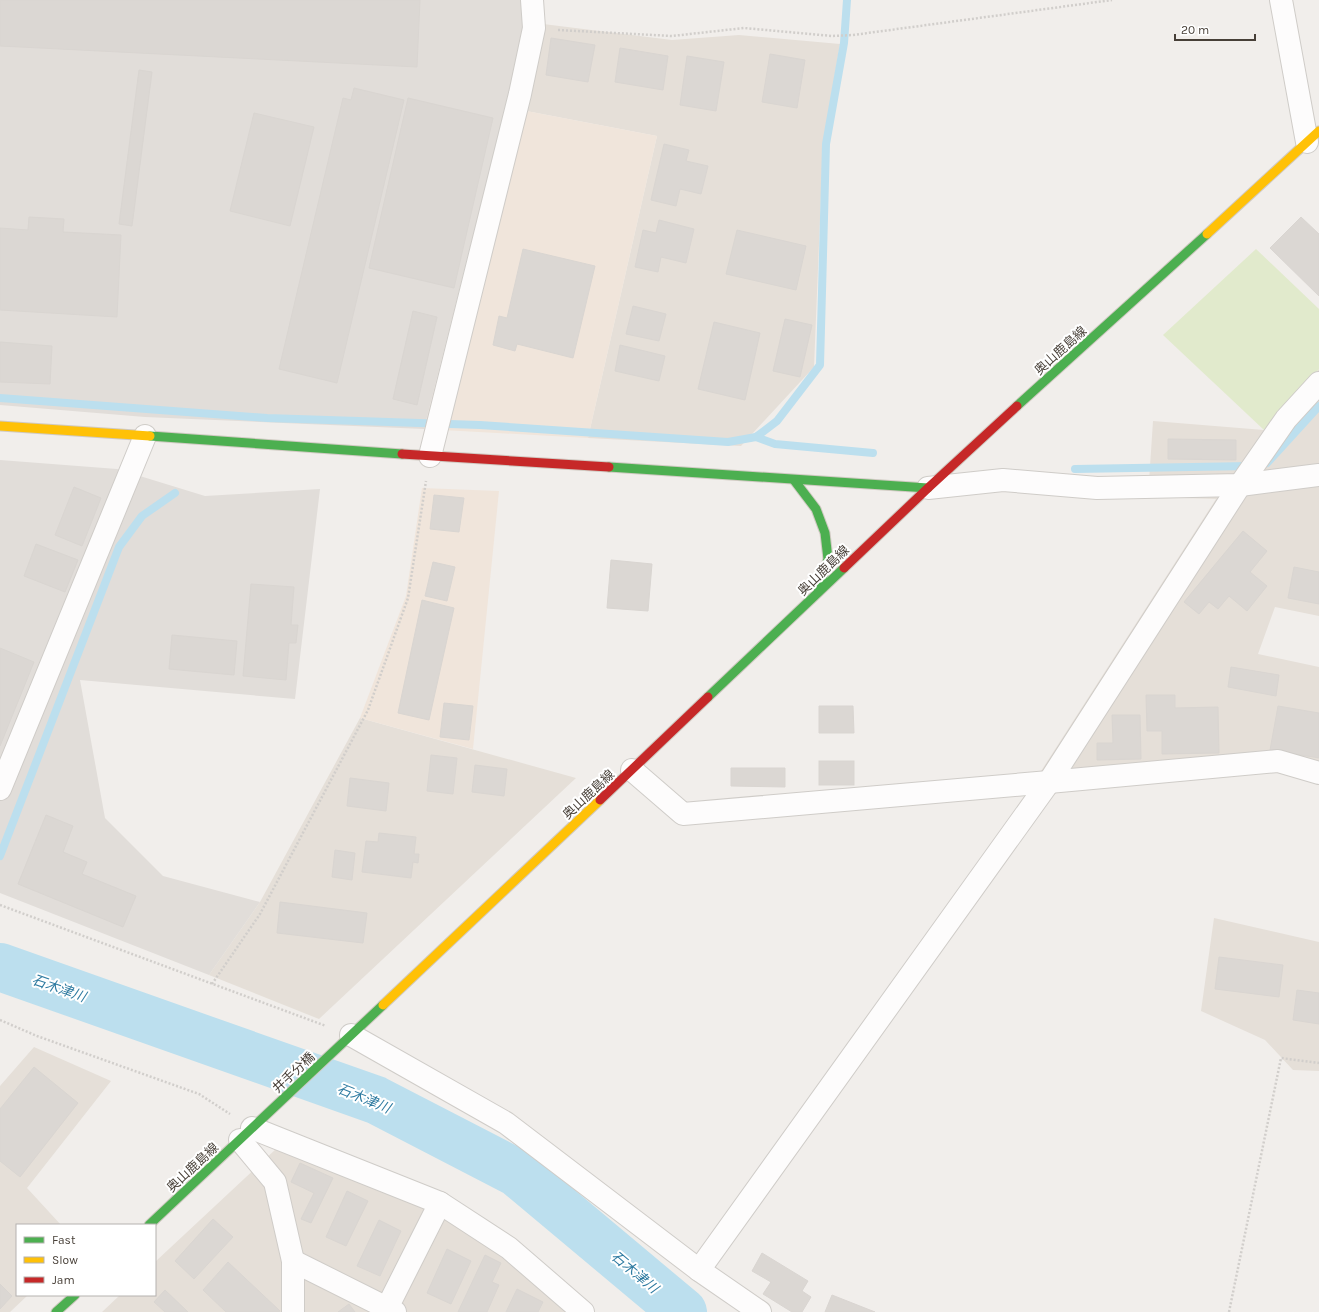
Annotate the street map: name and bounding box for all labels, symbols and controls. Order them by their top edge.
scale bar [1175,16,1255,42]
text: 20 m [1181,23,1209,37]
street label: 奥山鹿島線 [1031,323,1090,378]
street label: 奥山鹿島線 [795,542,852,598]
street label: 奥山鹿島線 [559,767,617,822]
water label: 石木津川 [30,971,90,1006]
street label: 井手分橋 [269,1049,317,1096]
water label: 石木津川 [335,1080,395,1118]
street label: 奥山鹿島線 [163,1140,221,1195]
legend [16,1224,156,1296]
text: Fast [52,1233,76,1247]
water label: 石木津川 [608,1248,663,1298]
text: Slow [52,1253,78,1267]
text: Jam [52,1273,75,1287]

